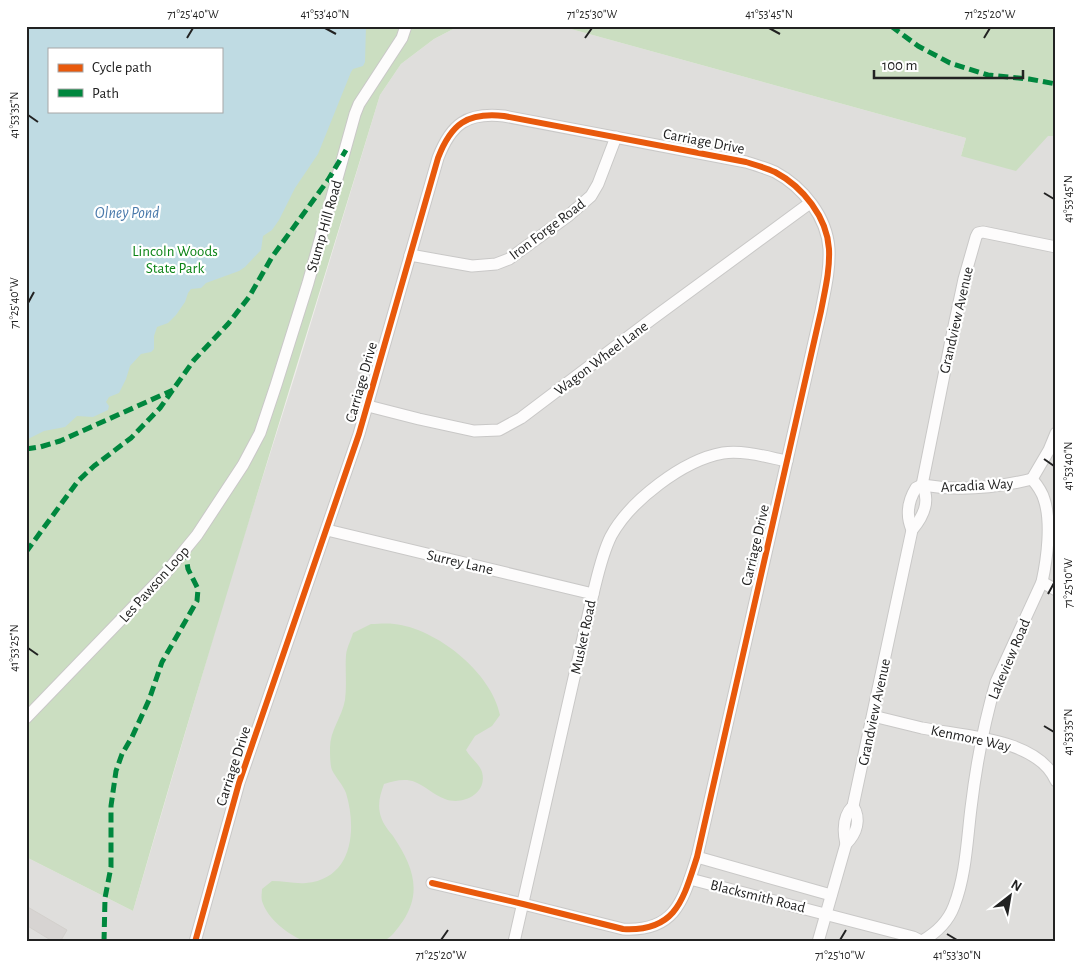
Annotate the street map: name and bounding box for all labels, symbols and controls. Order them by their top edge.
text: 71°25'40"W [167,8,219,20]
text: 41°53'40"N [300,8,350,20]
text: 71°25'30"W [567,8,618,20]
text: 41°53'45"N [745,8,793,20]
text: 71°25'20"W [964,8,1016,20]
legend [48,48,222,112]
scale bar [874,48,1023,80]
text: 100 m [882,58,917,73]
text: Cycle path [92,60,152,75]
text: Path [92,86,119,101]
text: 41°53'35"N [8,92,20,138]
street label: Carriage Drive [662,126,746,157]
text: 41°53'45"N [1062,175,1074,223]
street label: Stump Hill Road [304,178,345,274]
street label: Iron Forge Road [507,196,588,263]
water label: Olney Pond [95,205,159,221]
park label: Lincoln Woods State Park [132,244,218,276]
street label: Grandview Avenue [937,265,976,375]
text: 71°25'40"W [8,277,20,329]
street label: Wagon Wheel Lane [552,318,651,398]
street label: Carriage Drive [343,340,380,424]
text: 41°53'40"N [1062,441,1074,491]
street label: Arcadia Way [940,476,1014,495]
street label: Carriage Drive [739,503,772,587]
street label: Les Pawson Loop [116,543,192,625]
street label: Surrey Lane [425,548,495,577]
text: 71°25'10"W [1062,558,1074,608]
street label: Musket Road [568,598,599,676]
street label: Lakeview Road [986,616,1033,702]
text: 41°53'25"N [8,624,20,672]
street label: Grandview Avenue [856,657,893,767]
text: 41°53'35"N [1062,709,1074,755]
street label: Kenmore Way [929,723,1013,754]
street label: Carriage Drive [214,724,253,808]
north arrow [984,870,1034,920]
street label: Blacksmith Road [709,877,807,916]
text: N [1008,877,1024,894]
text: 71°25'20"W [415,949,467,961]
text: 71°25'10"W [815,949,865,961]
text: 41°53'30"N [933,949,981,961]

